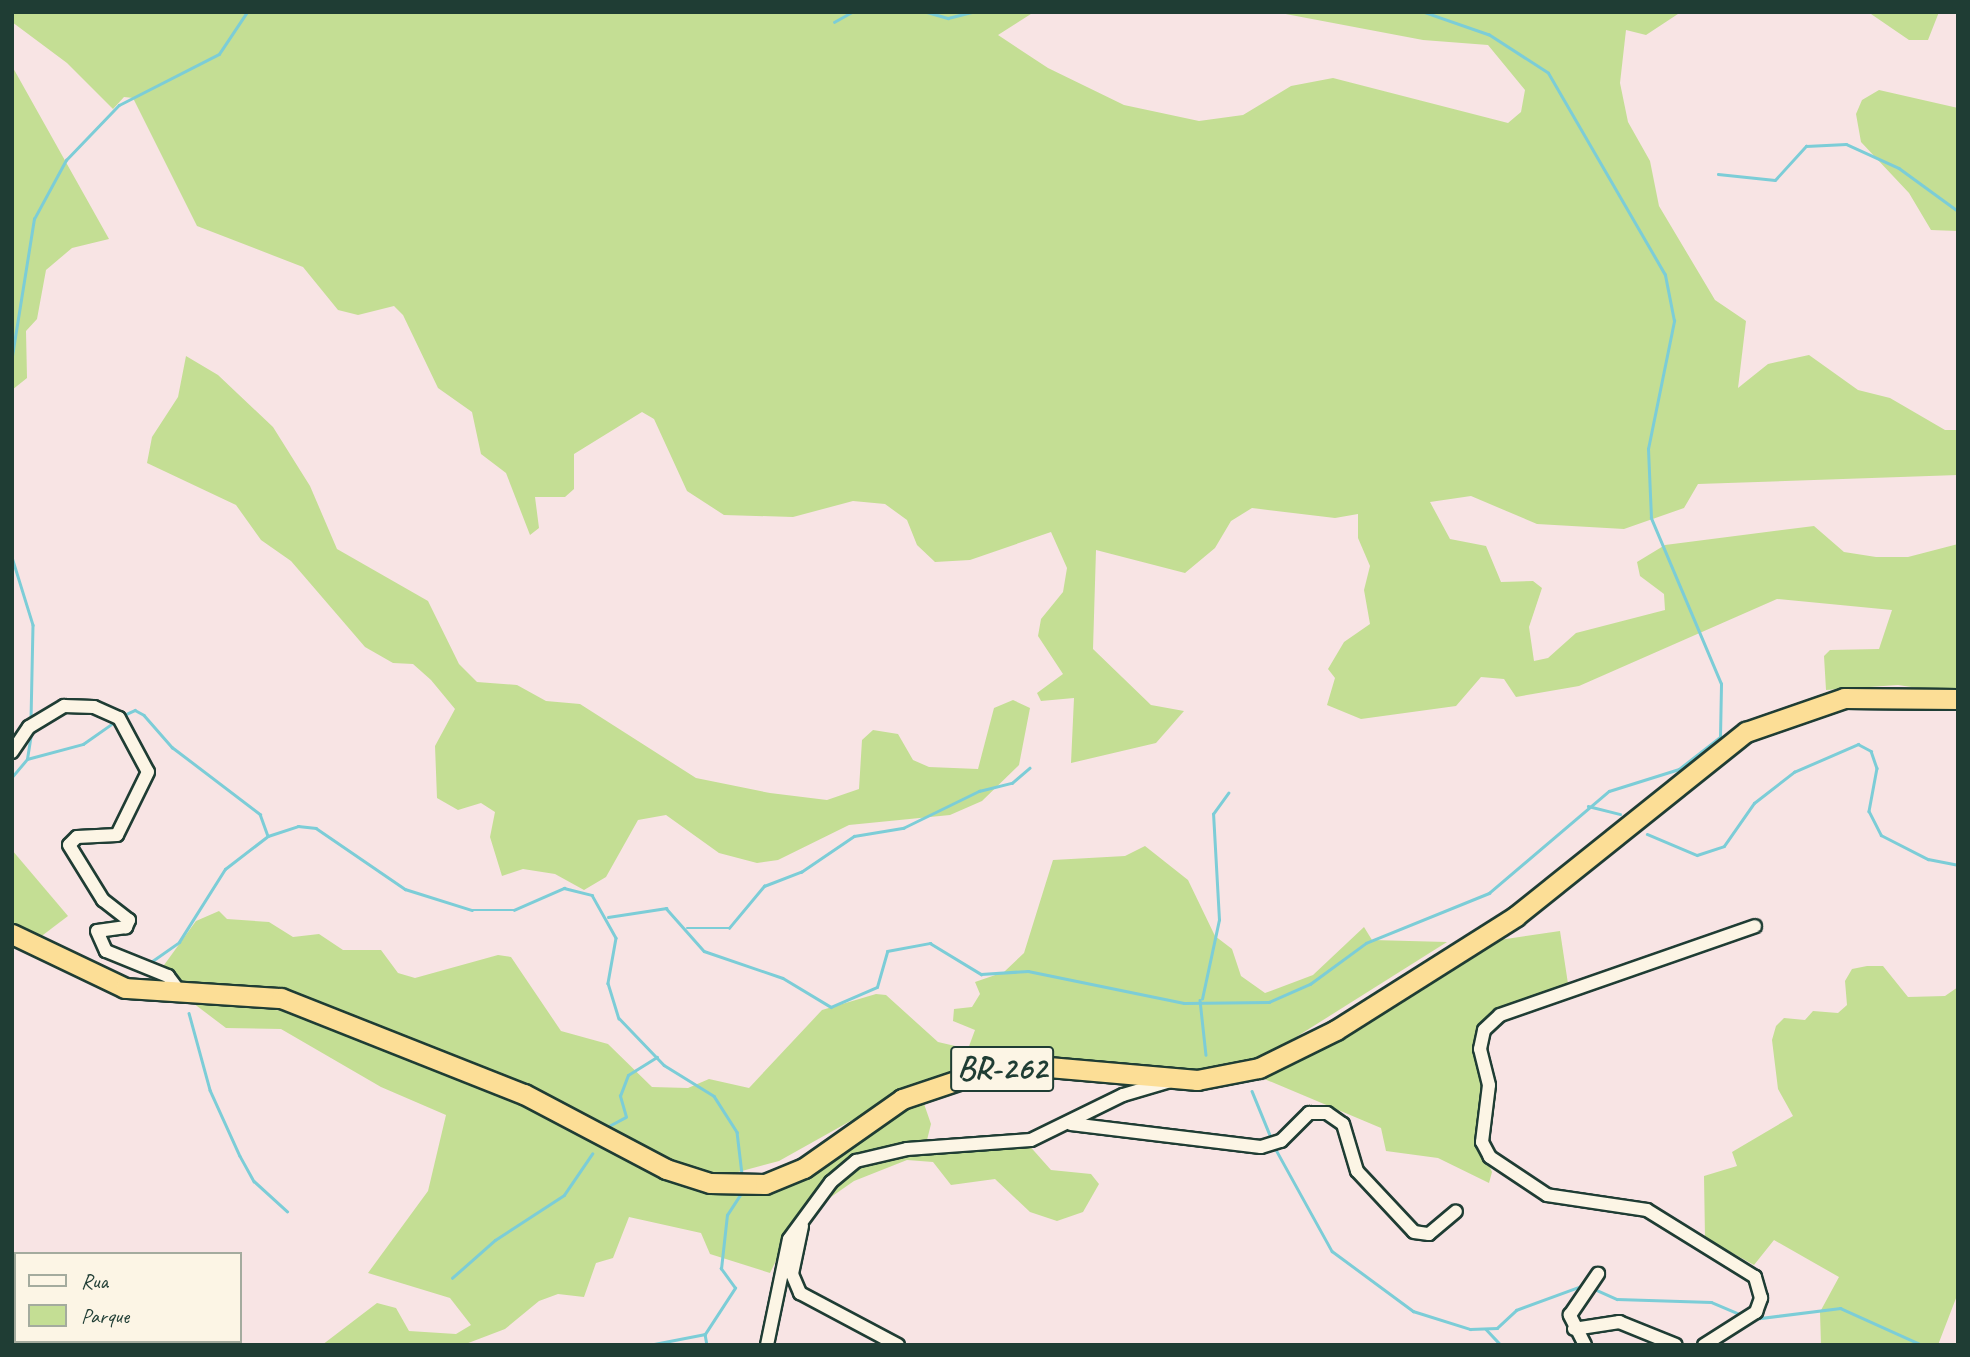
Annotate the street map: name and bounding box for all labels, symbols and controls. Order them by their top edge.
road number: BR-262 [950,1040,1054,1098]
legend [14,1252,242,1343]
text: Rua [81,1268,108,1294]
text: Parque [81,1303,129,1329]

